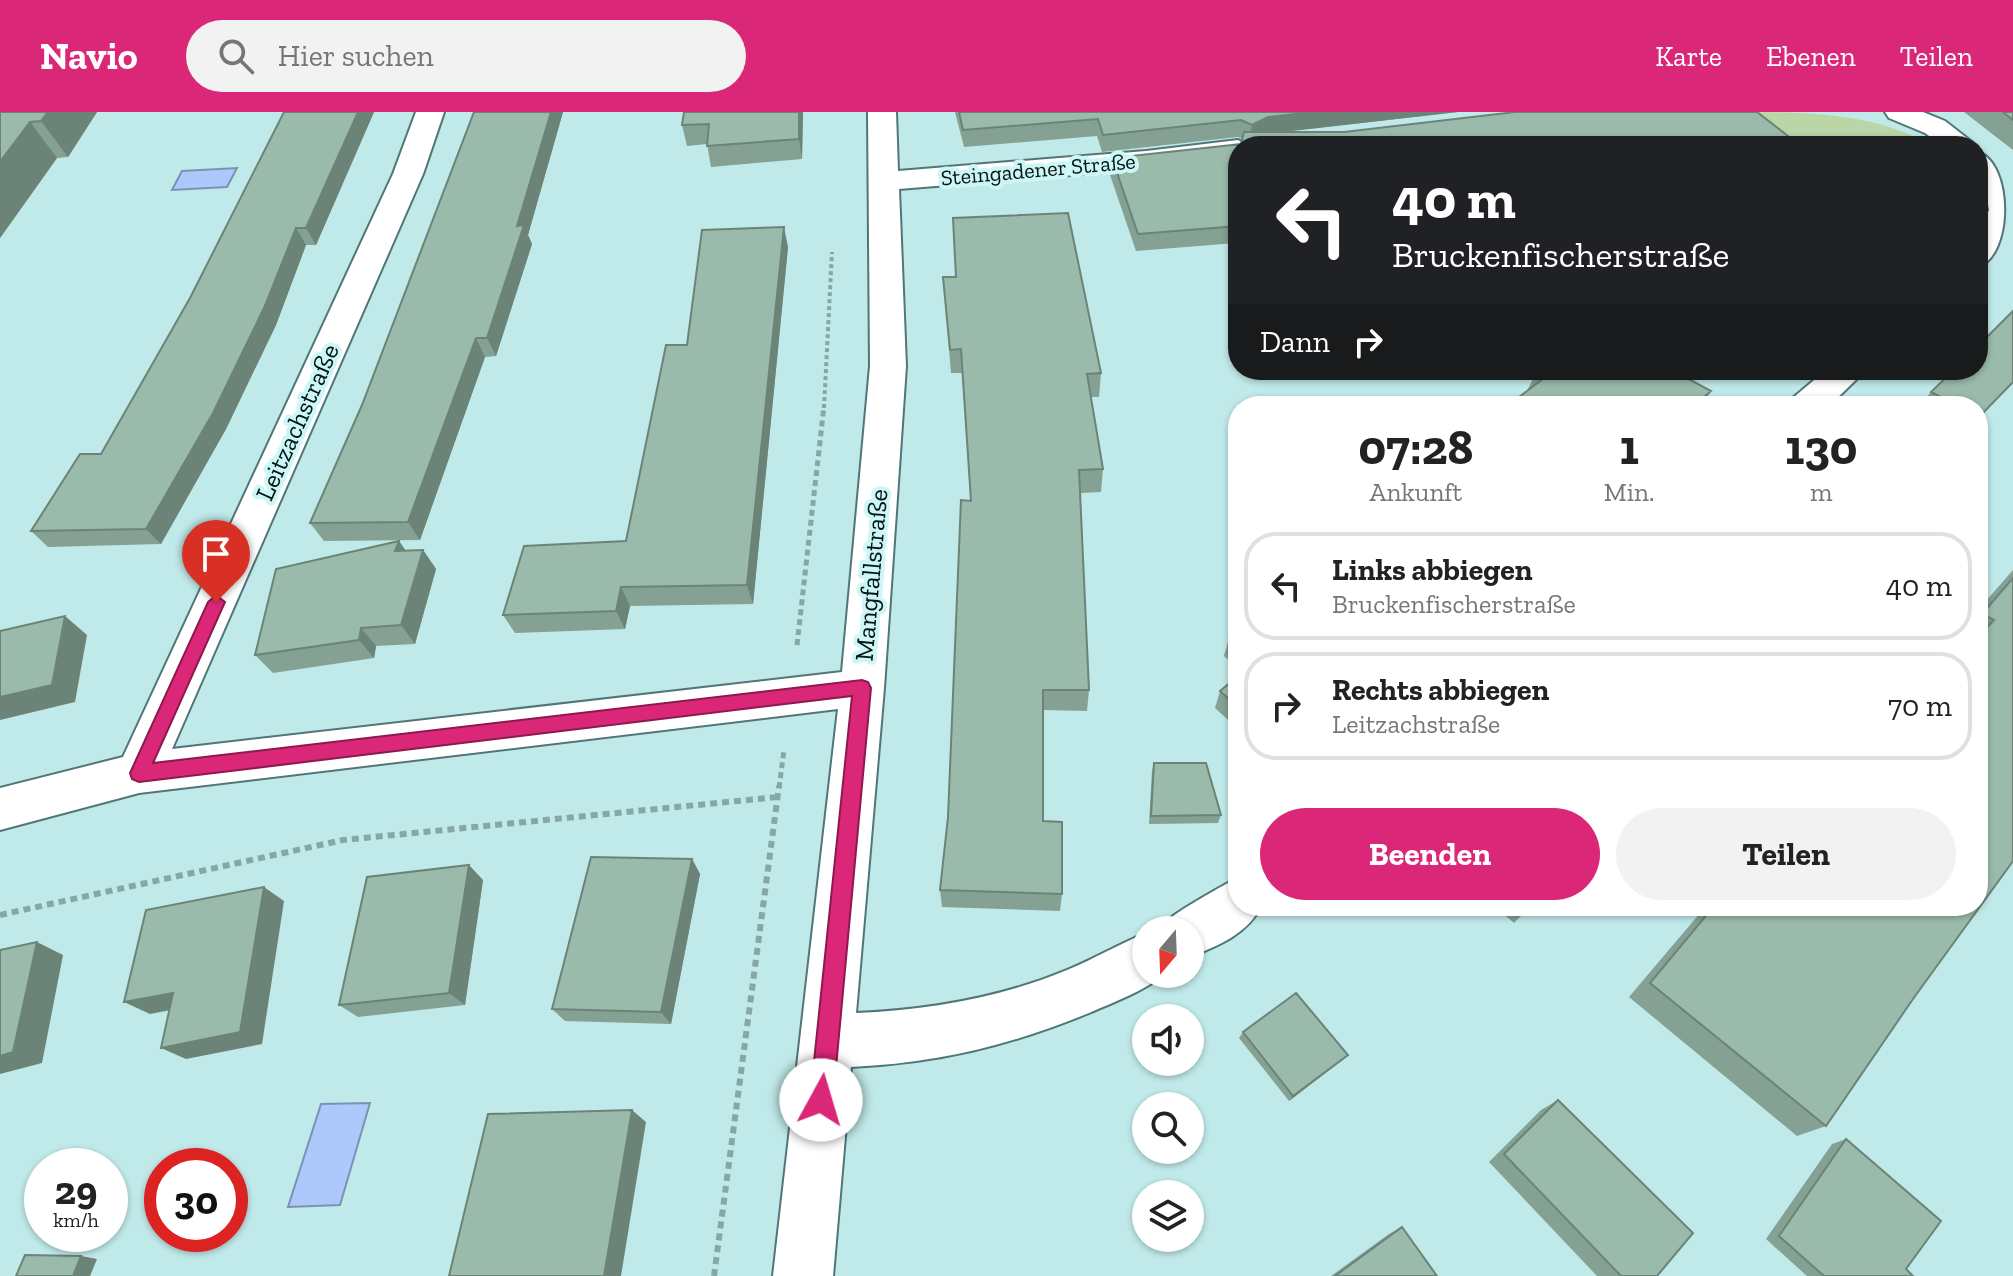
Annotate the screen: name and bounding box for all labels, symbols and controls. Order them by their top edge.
search box [186,20,746,92]
text: Navio [40,33,138,79]
icon: search [214,34,258,78]
text: Hier suchen [278,38,434,74]
text: Karte [1655,40,1722,73]
text: Ebenen [1766,40,1856,73]
text: Teilen [1900,40,1973,73]
street label: Steingadener Straße [940,148,1137,191]
text: 40 m [1392,165,1516,232]
icon: left [1260,168,1364,272]
text: Bruckenfischerstraße [1392,233,1730,276]
icon: right [1346,320,1390,364]
text: Dann [1260,324,1330,360]
street label: Leitzachstraße [248,339,346,505]
text: 07:28 [1358,419,1473,476]
text: 1 [1619,419,1639,476]
text: 130 [1785,419,1858,476]
text: Ankunft [1370,476,1462,508]
text: Min. [1604,476,1654,508]
text: m [1810,476,1832,508]
street label: Mangfallstraße [848,488,894,662]
pin [182,520,250,602]
icon: arrive [194,532,238,576]
text: Links abbiegen [1332,552,1533,588]
icon: left [1264,564,1308,608]
text: 40 m [1886,568,1952,604]
text: Bruckenfischerstraße [1332,588,1576,620]
text: Rechts abbiegen [1332,672,1549,708]
icon: right [1264,684,1308,728]
text: 70 m [1888,688,1952,724]
text: Leitzachstraße [1332,708,1500,740]
button: Beenden [1260,808,1600,900]
button: Teilen [1616,808,1956,900]
north arrow [1132,916,1204,988]
map controls [1132,916,1204,1252]
button: sound [1132,1004,1204,1076]
position arrow [779,1058,863,1142]
button: search [1132,1092,1204,1164]
speed limit sign: 30 [144,1148,248,1252]
text: 29 [55,1166,97,1214]
button: layers [1132,1180,1204,1252]
text: km/h [53,1208,99,1232]

